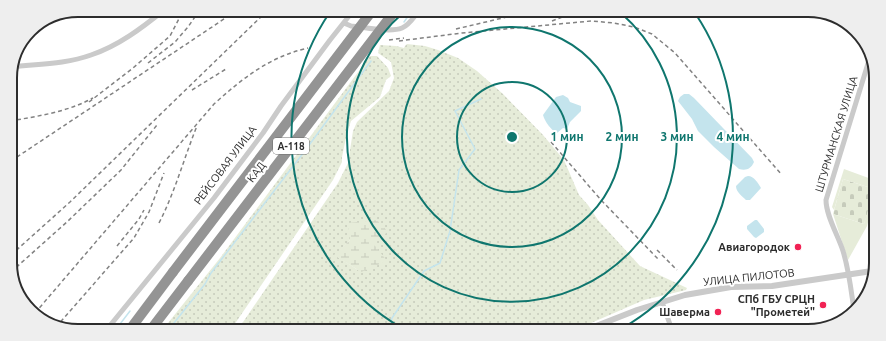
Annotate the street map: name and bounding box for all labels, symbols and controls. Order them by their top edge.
street label: ШТУРМАНСКАЯ УЛИЦА [813,74,860,194]
street label: РЕЙСОВАЯ УЛИЦА [191,123,259,207]
centre of rings [505,130,519,144]
text: 1 мин [550,130,584,143]
text: 2 мин [605,130,639,143]
text: 3 мин [660,130,694,143]
text: 4 мин [716,130,750,143]
road number: А-118 [273,138,309,154]
street label: КАД [245,159,268,184]
place label: Авиагородок [718,241,791,253]
marker: Авиагородок [793,242,803,252]
street label: УЛИЦА ПИЛОТОВ [703,266,795,288]
place label: СПб ГБУ СРЦН "Прометей" [738,293,815,318]
marker: СПб ГБУ СРЦН "Прометей" [818,300,828,310]
place label: Шаверма [659,306,710,318]
marker: Шаверма [713,307,723,317]

